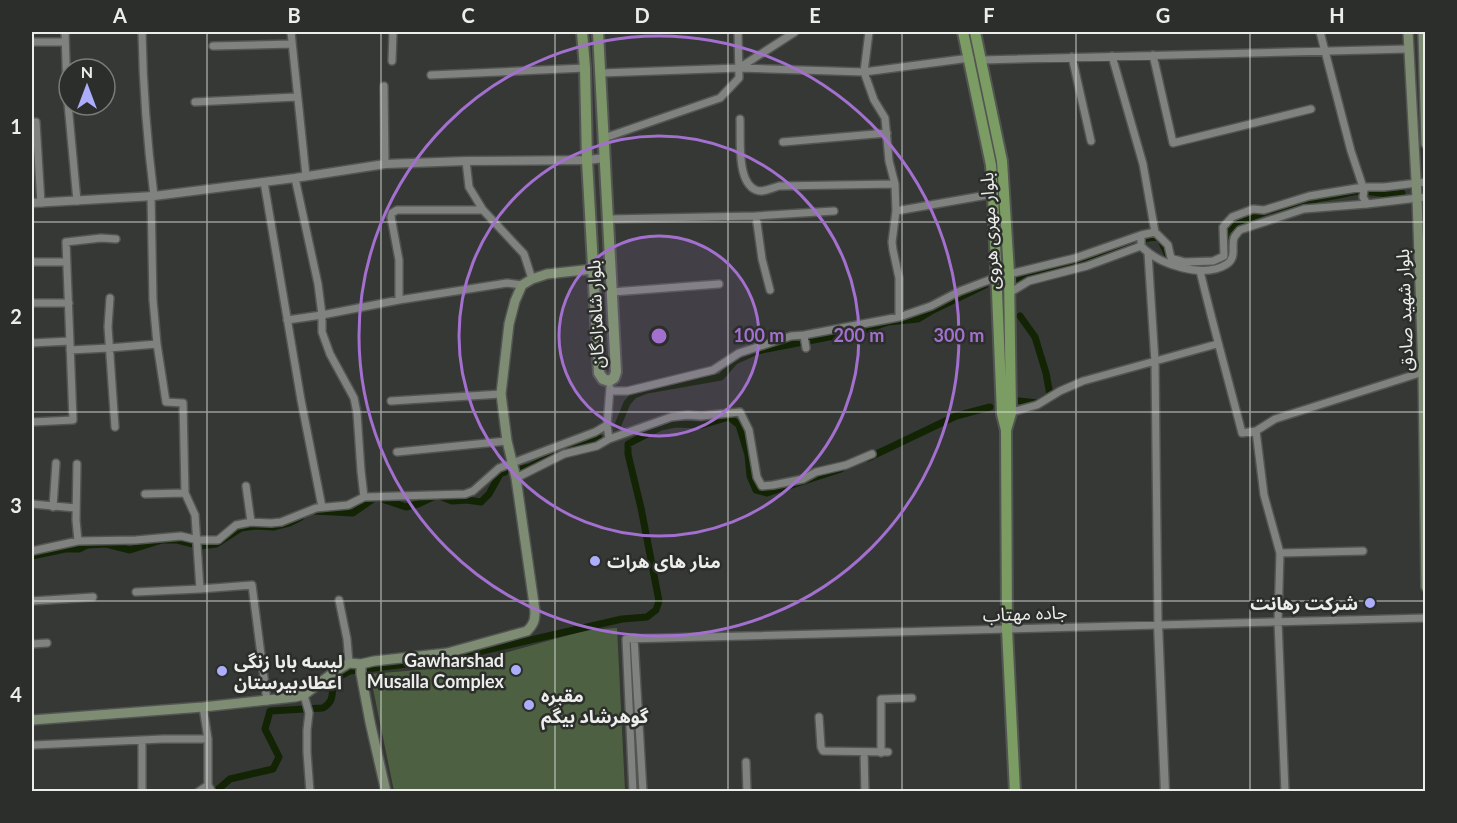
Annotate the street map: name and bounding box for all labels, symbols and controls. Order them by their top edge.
text: A [112,3,127,27]
text: B [287,3,301,27]
text: C [461,3,475,27]
text: D [634,3,650,27]
text: E [809,3,821,27]
text: F [983,3,995,27]
text: G [1156,3,1170,27]
text: H [1329,3,1345,27]
north arrow [57,57,117,117]
text: N [81,62,93,81]
text: 1 [10,114,22,138]
street label: بلوار مهری هروی [975,172,1004,290]
street label: بلوار شهید صادق [1391,248,1418,372]
street label: بلوار شاهزادگان [582,259,609,369]
text: 2 [10,304,22,328]
text: 100 m [734,324,784,346]
text: 200 m [834,324,884,346]
text: 300 m [934,324,984,346]
centre of rings [649,326,669,346]
text: 3 [10,493,22,517]
place label: منار های هرات [607,550,721,573]
marker: منار های هرات [588,554,602,568]
place label: شرکت رهانت [1250,592,1358,615]
marker: شرکت رهانت [1363,596,1377,610]
street label: جاده مهتاب [982,601,1068,625]
place label: Gawharshad Musalla Complex [367,649,505,692]
place label: لیسه بابا زنگی اعطادبیرستان [234,650,343,694]
marker: Gawharshad Musalla Complex [509,663,523,677]
marker: لیسه بابا زنگی اعطادبیرستان [215,664,229,678]
text: 4 [10,682,22,706]
place label: مقبره گوهرشاد بیگم [541,684,649,730]
marker: مقبره گوهرشاد بیگم [522,698,536,712]

